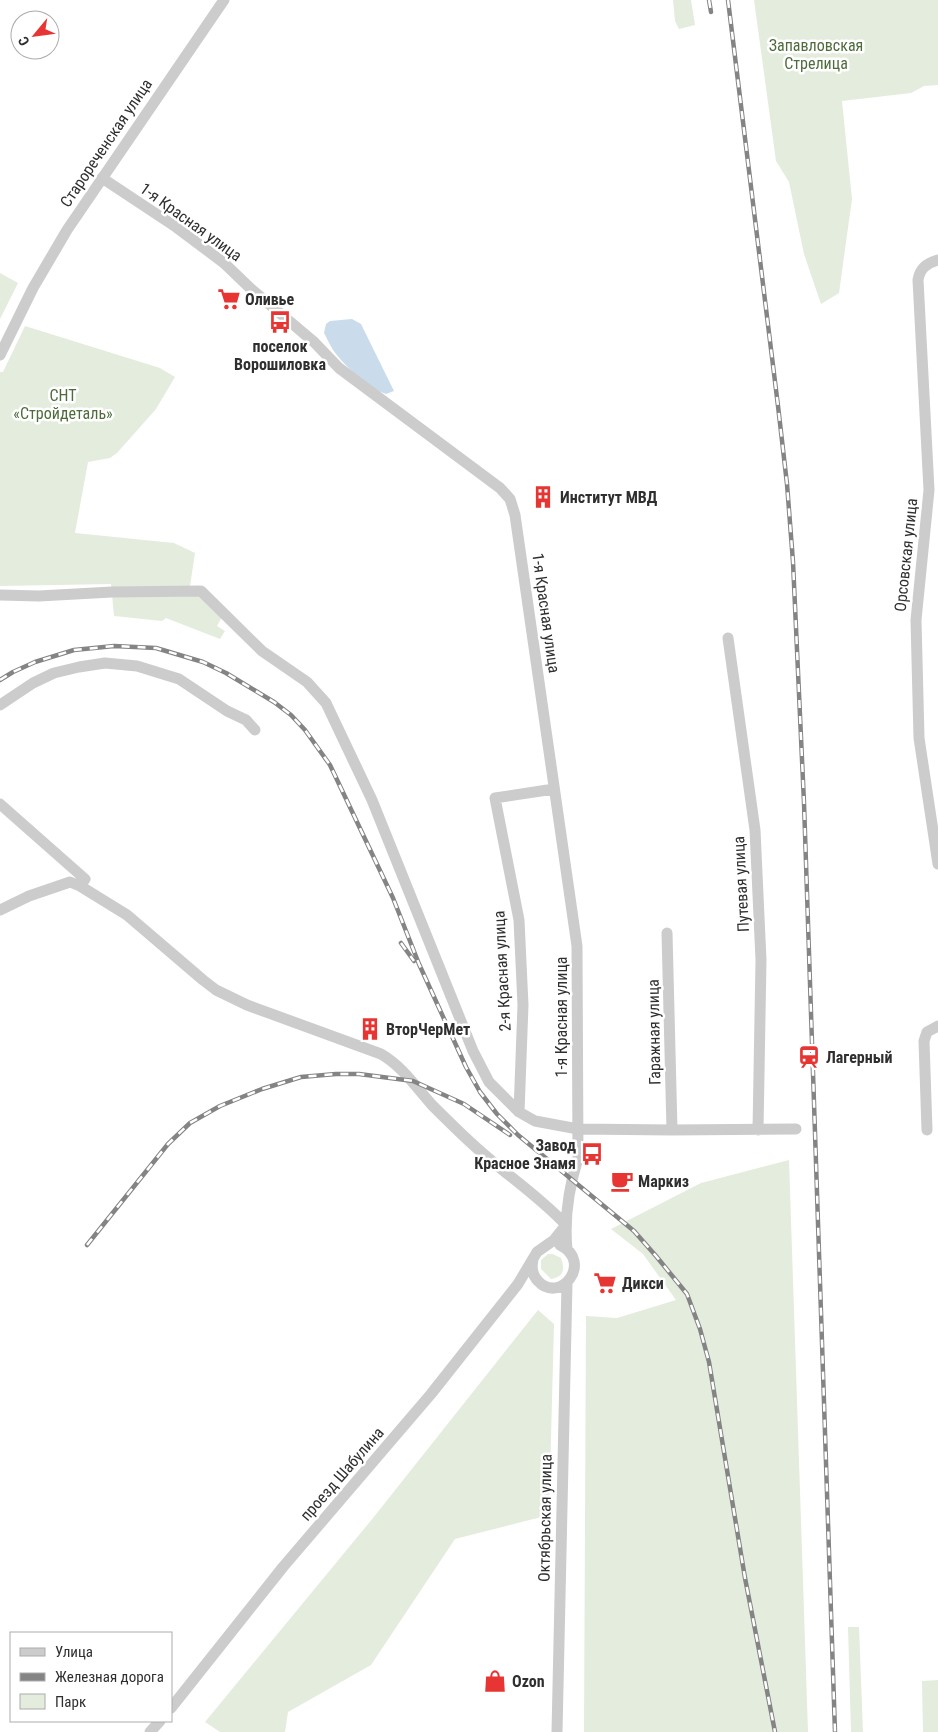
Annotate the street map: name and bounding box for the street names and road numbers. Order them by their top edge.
street label: Старореченская улица [56,75,156,211]
street label: 1-я Красная улица [137,179,245,265]
street label: Орсовская улица [891,497,921,613]
street label: 1-я Красная улица [528,552,564,674]
street label: Путевая улица [729,836,753,932]
street label: 2-я Красная улица [489,910,515,1032]
street label: 1-я Красная улица [552,957,571,1077]
street label: Гаражная улица [644,979,664,1085]
street label: проезд Шабулина [296,1423,388,1525]
street label: Октябрьская улица [534,1454,556,1582]

